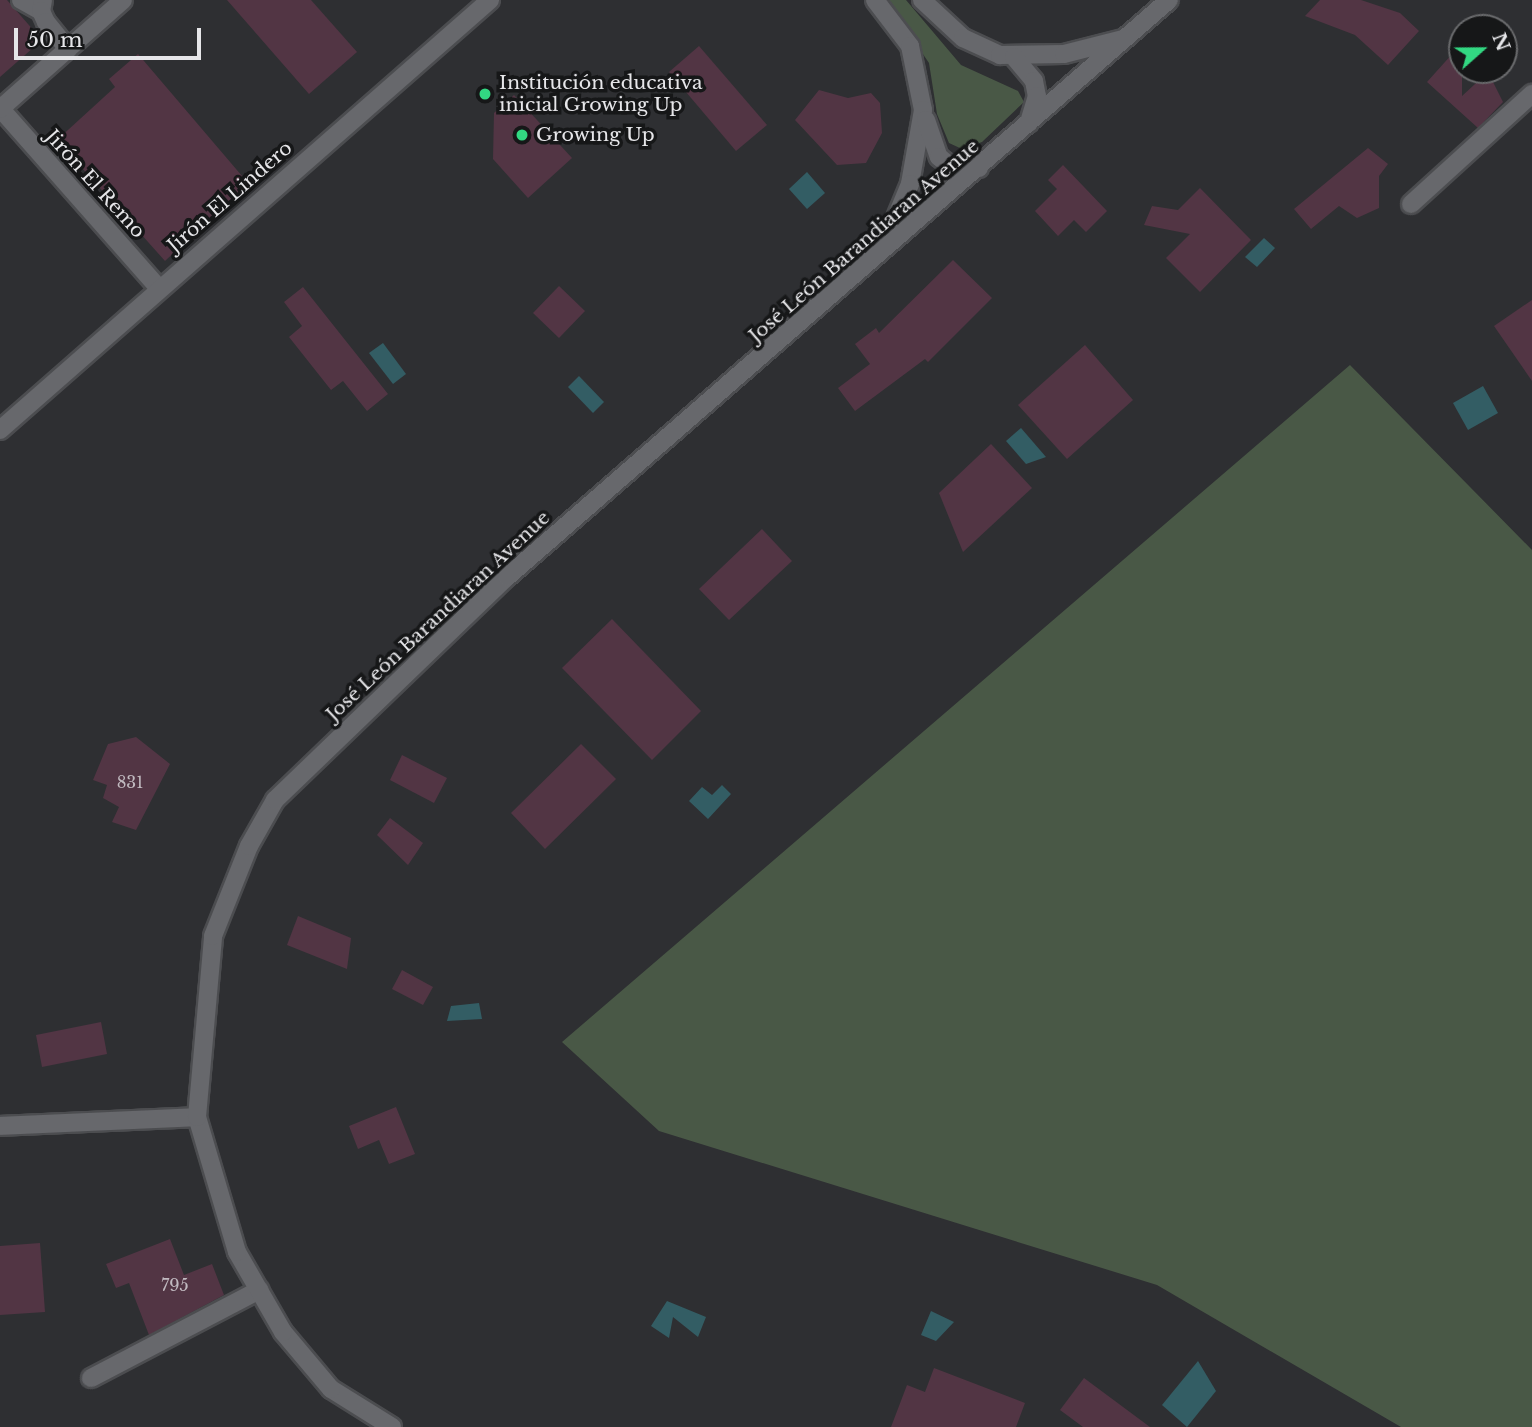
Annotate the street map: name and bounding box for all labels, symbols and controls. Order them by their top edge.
scale bar [18,14,205,58]
north arrow [1448,14,1518,84]
text: 50 m [27,27,82,53]
text: N [1487,30,1515,54]
place label: Institución educativa inicial Growing Up [499,72,702,116]
marker: Institución educativa inicial Growing Up [477,86,493,102]
place label: Growing Up [536,124,655,146]
street label: Jirón El Remo [41,125,149,243]
marker: Growing Up [514,127,530,143]
street label: José León Barandiaran Avenue [744,135,984,347]
street label: Jirón El Lindero [163,137,297,257]
street label: José León Barandiaran Avenue [321,506,555,726]
house number: 831 [117,772,143,792]
house number: 795 [161,1275,189,1295]

